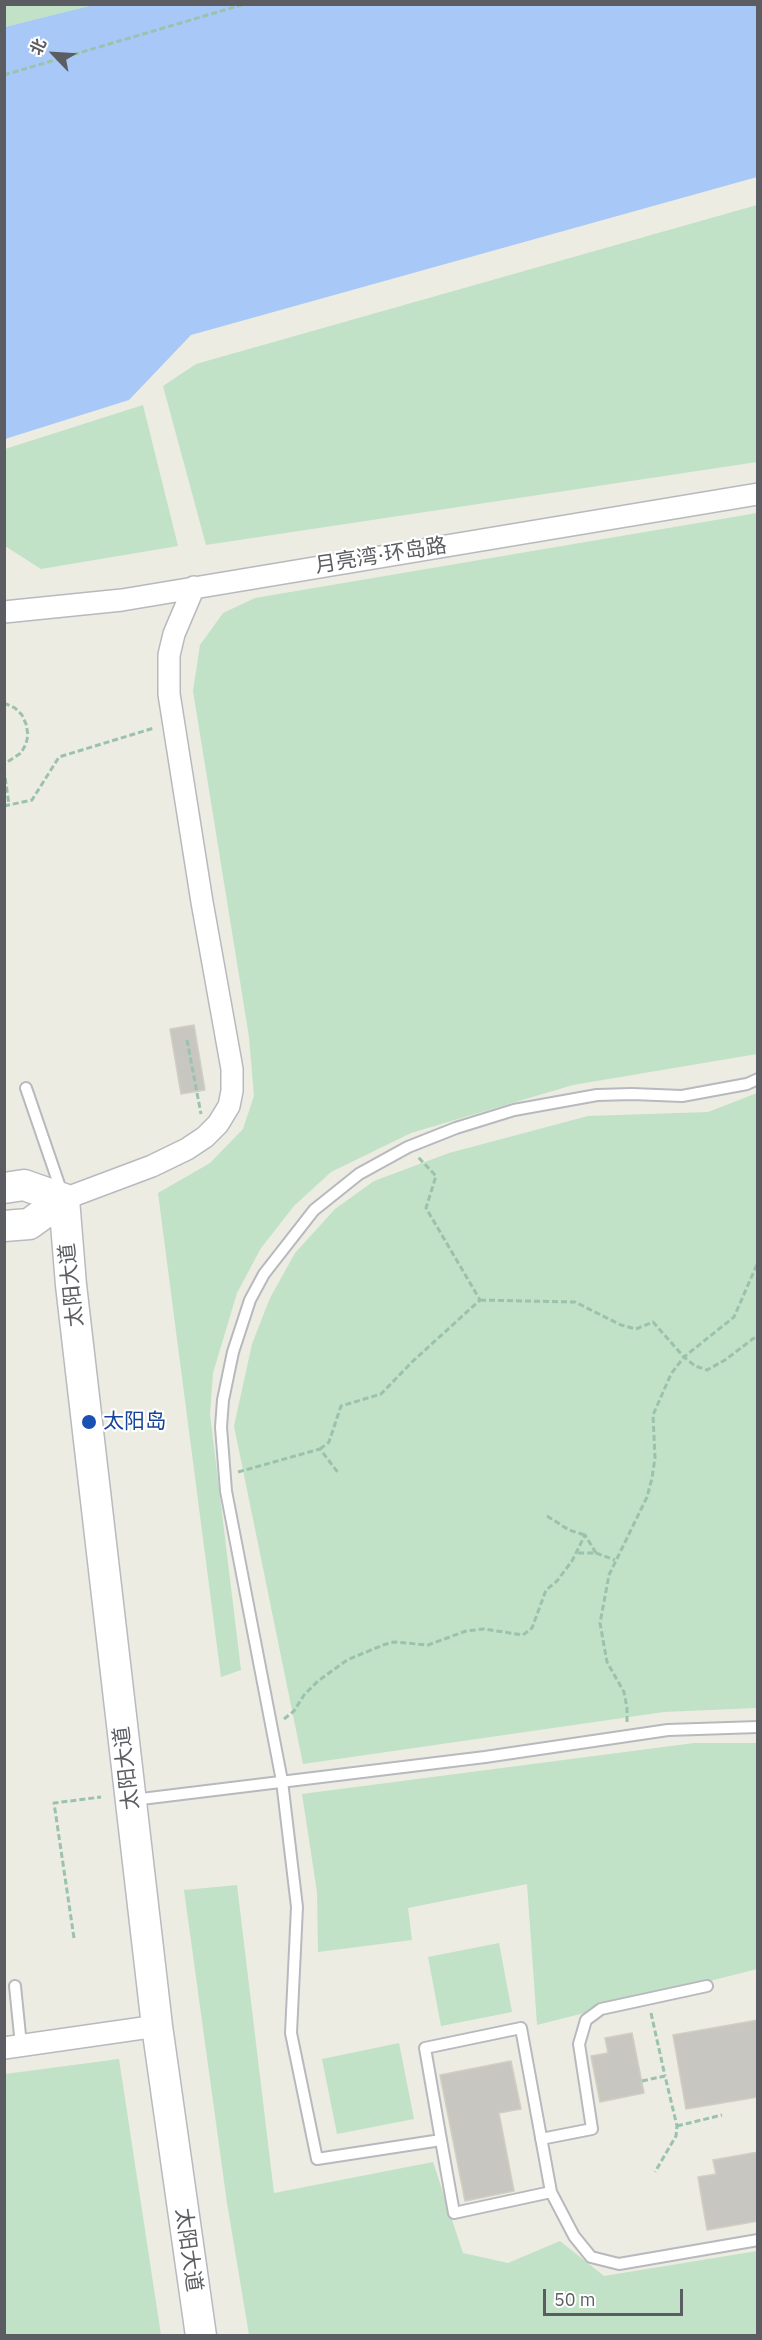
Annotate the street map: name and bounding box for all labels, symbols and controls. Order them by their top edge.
north arrow [24,24,84,84]
text: 北 [25,35,50,58]
street label: 月亮湾·环岛路 [313,533,449,579]
street label: 太阳大道 [55,1242,89,1328]
place label: 太阳岛 [103,1409,166,1435]
marker: 太阳岛 [80,1413,98,1431]
street label: 太阳大道 [109,1725,145,1811]
street label: 太阳大道 [170,2207,206,2293]
scale bar [546,2277,686,2315]
text: 50 m [554,2288,596,2311]

